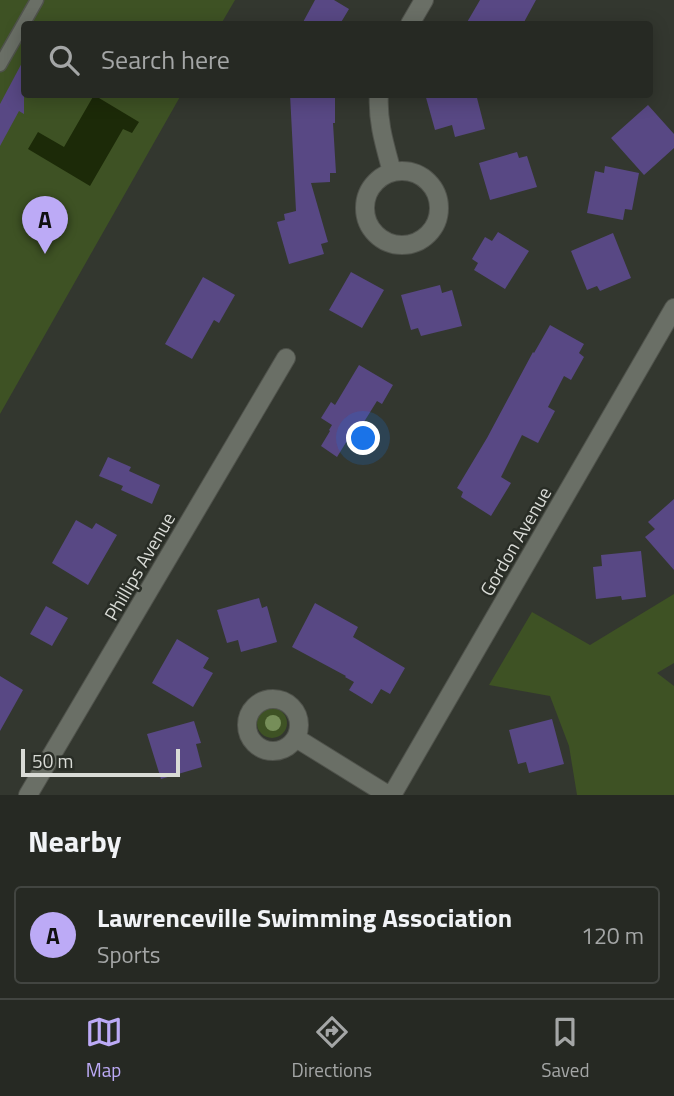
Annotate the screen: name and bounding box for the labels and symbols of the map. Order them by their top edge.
pin: A [22,196,68,254]
your location [346,421,380,455]
street label: Gordon Avenue [472,481,558,601]
street label: Phillips Avenue [96,506,182,626]
scale bar [21,746,180,778]

